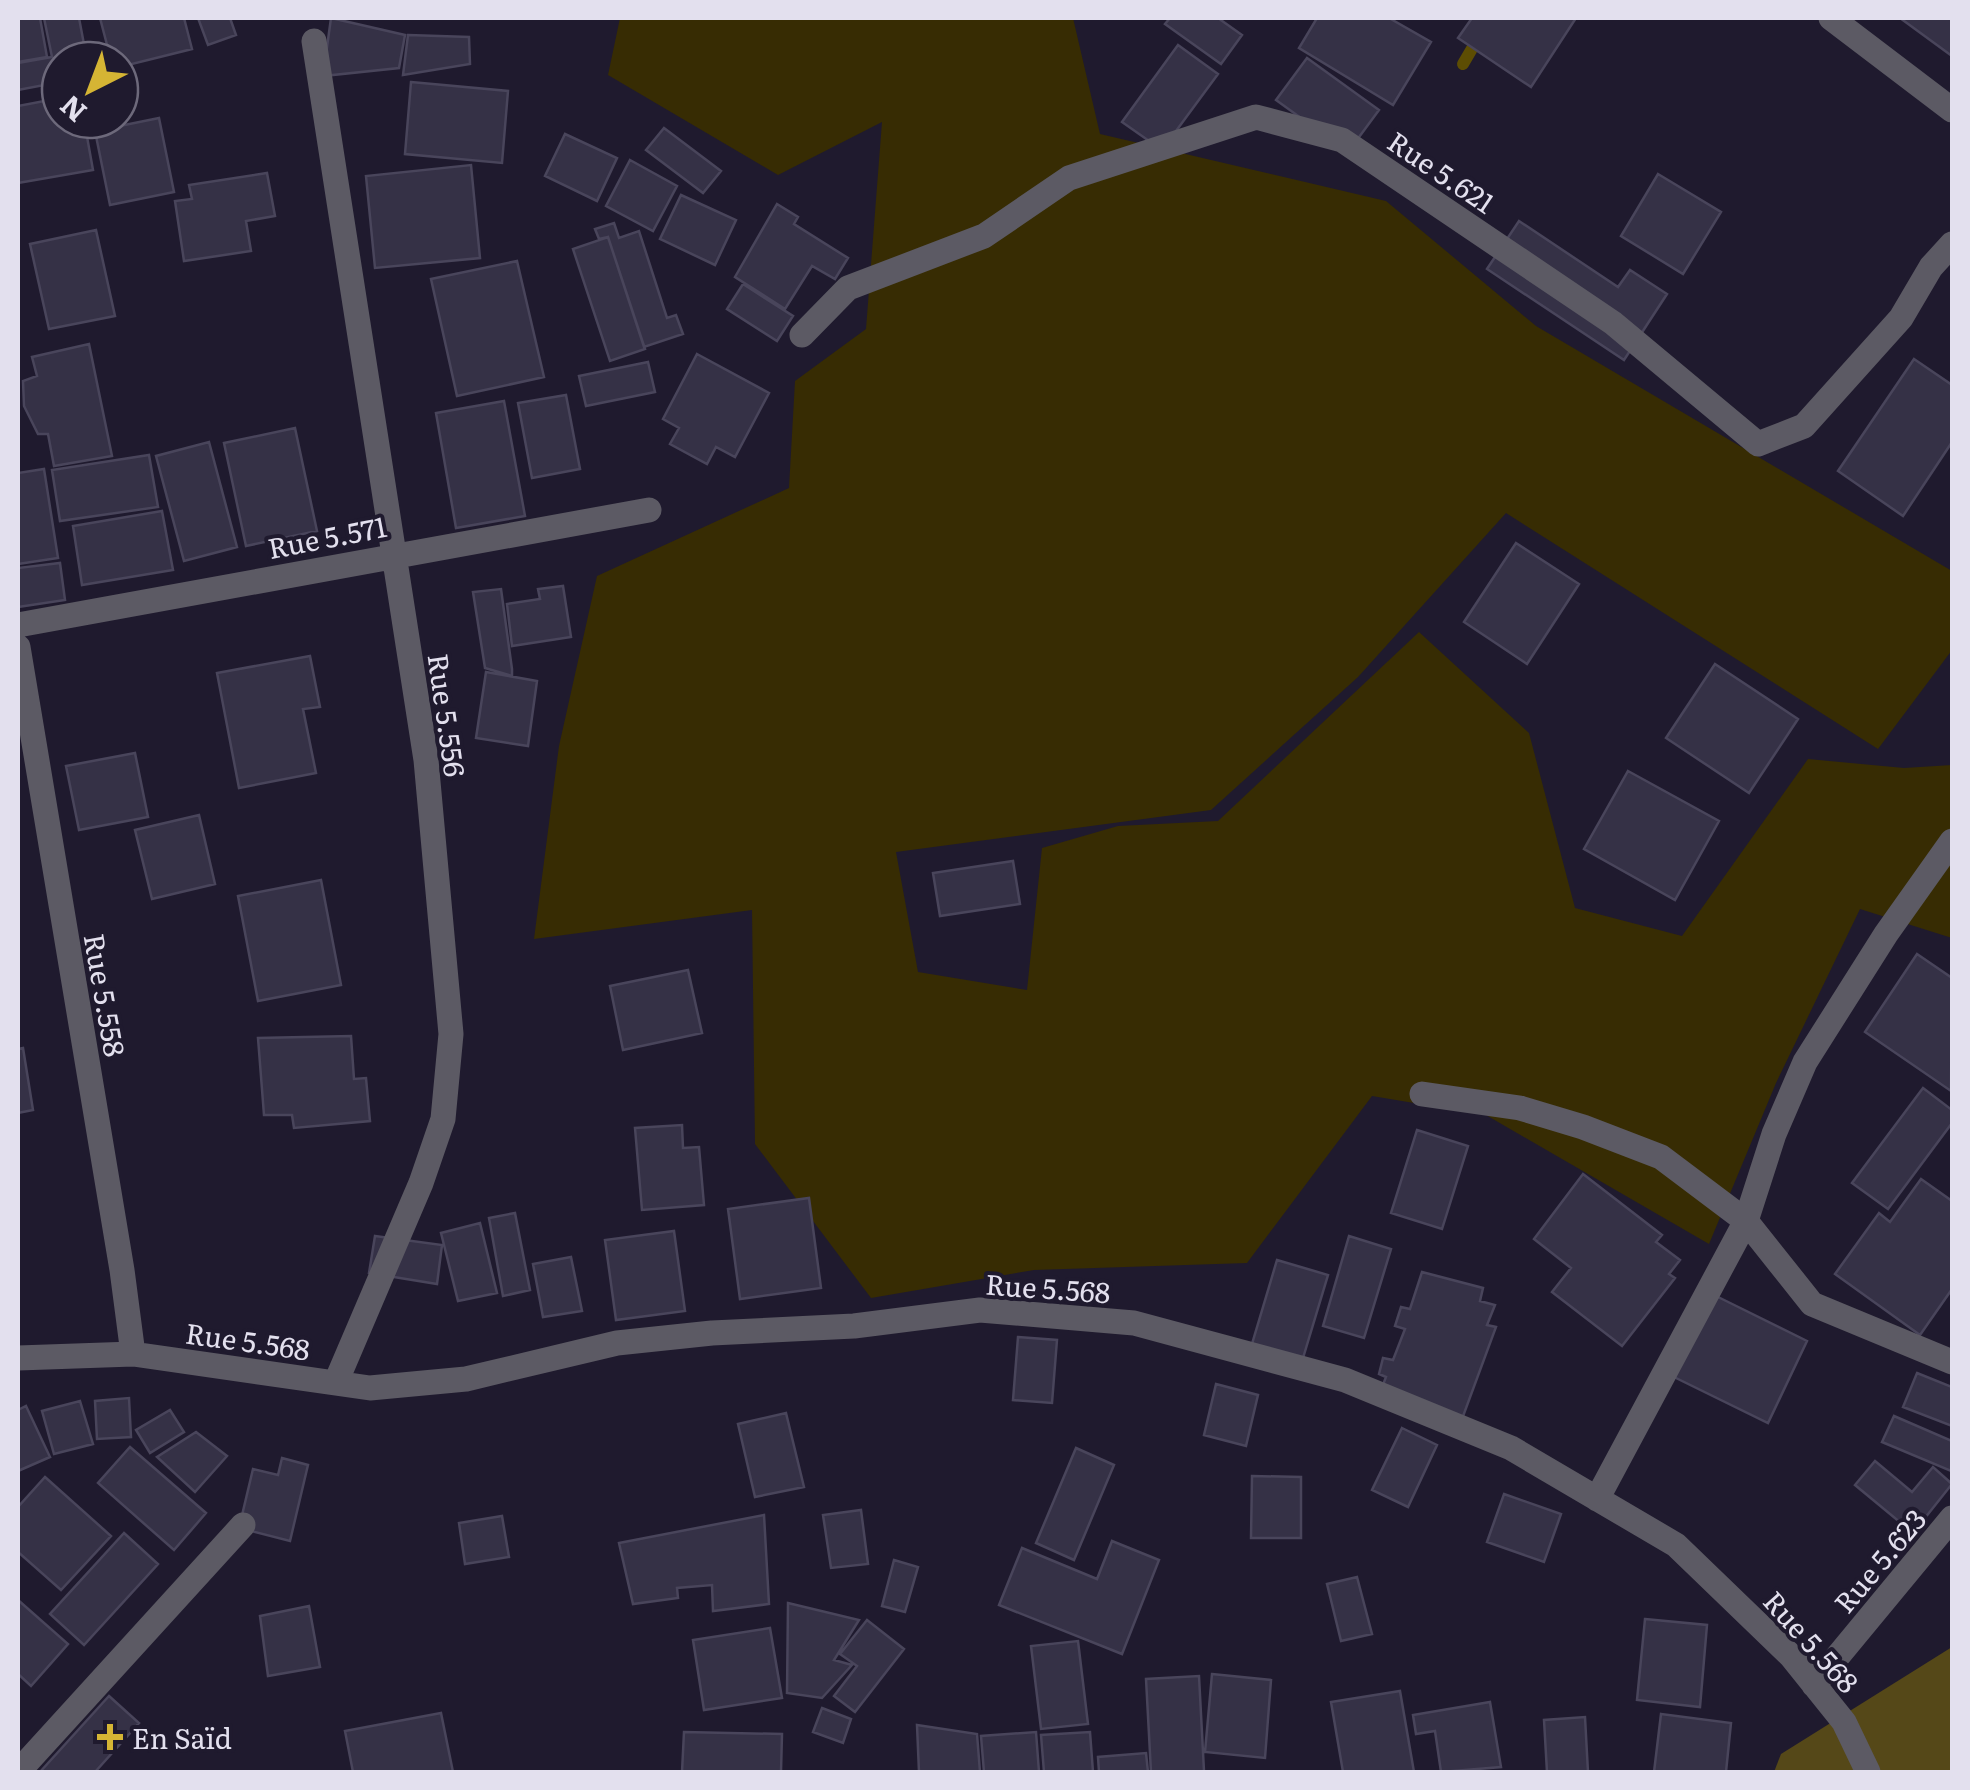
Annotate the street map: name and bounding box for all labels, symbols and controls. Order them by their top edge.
north arrow [40,40,140,140]
text: N [49,87,95,134]
street label: Rue 5.621 [1380,120,1504,222]
street label: Rue 5.571 [264,504,390,568]
street label: Rue 5.556 [419,651,477,779]
street label: Rue 5.558 [75,930,137,1060]
street label: Rue 5.568 [984,1262,1112,1312]
street label: Rue 5.568 [183,1310,313,1370]
street label: Rue 5.623 [1823,1499,1935,1621]
street label: Rue 5.568 [1755,1580,1869,1702]
place label: En Saïd [132,1716,232,1758]
marker: En Saïd [97,1724,123,1750]

